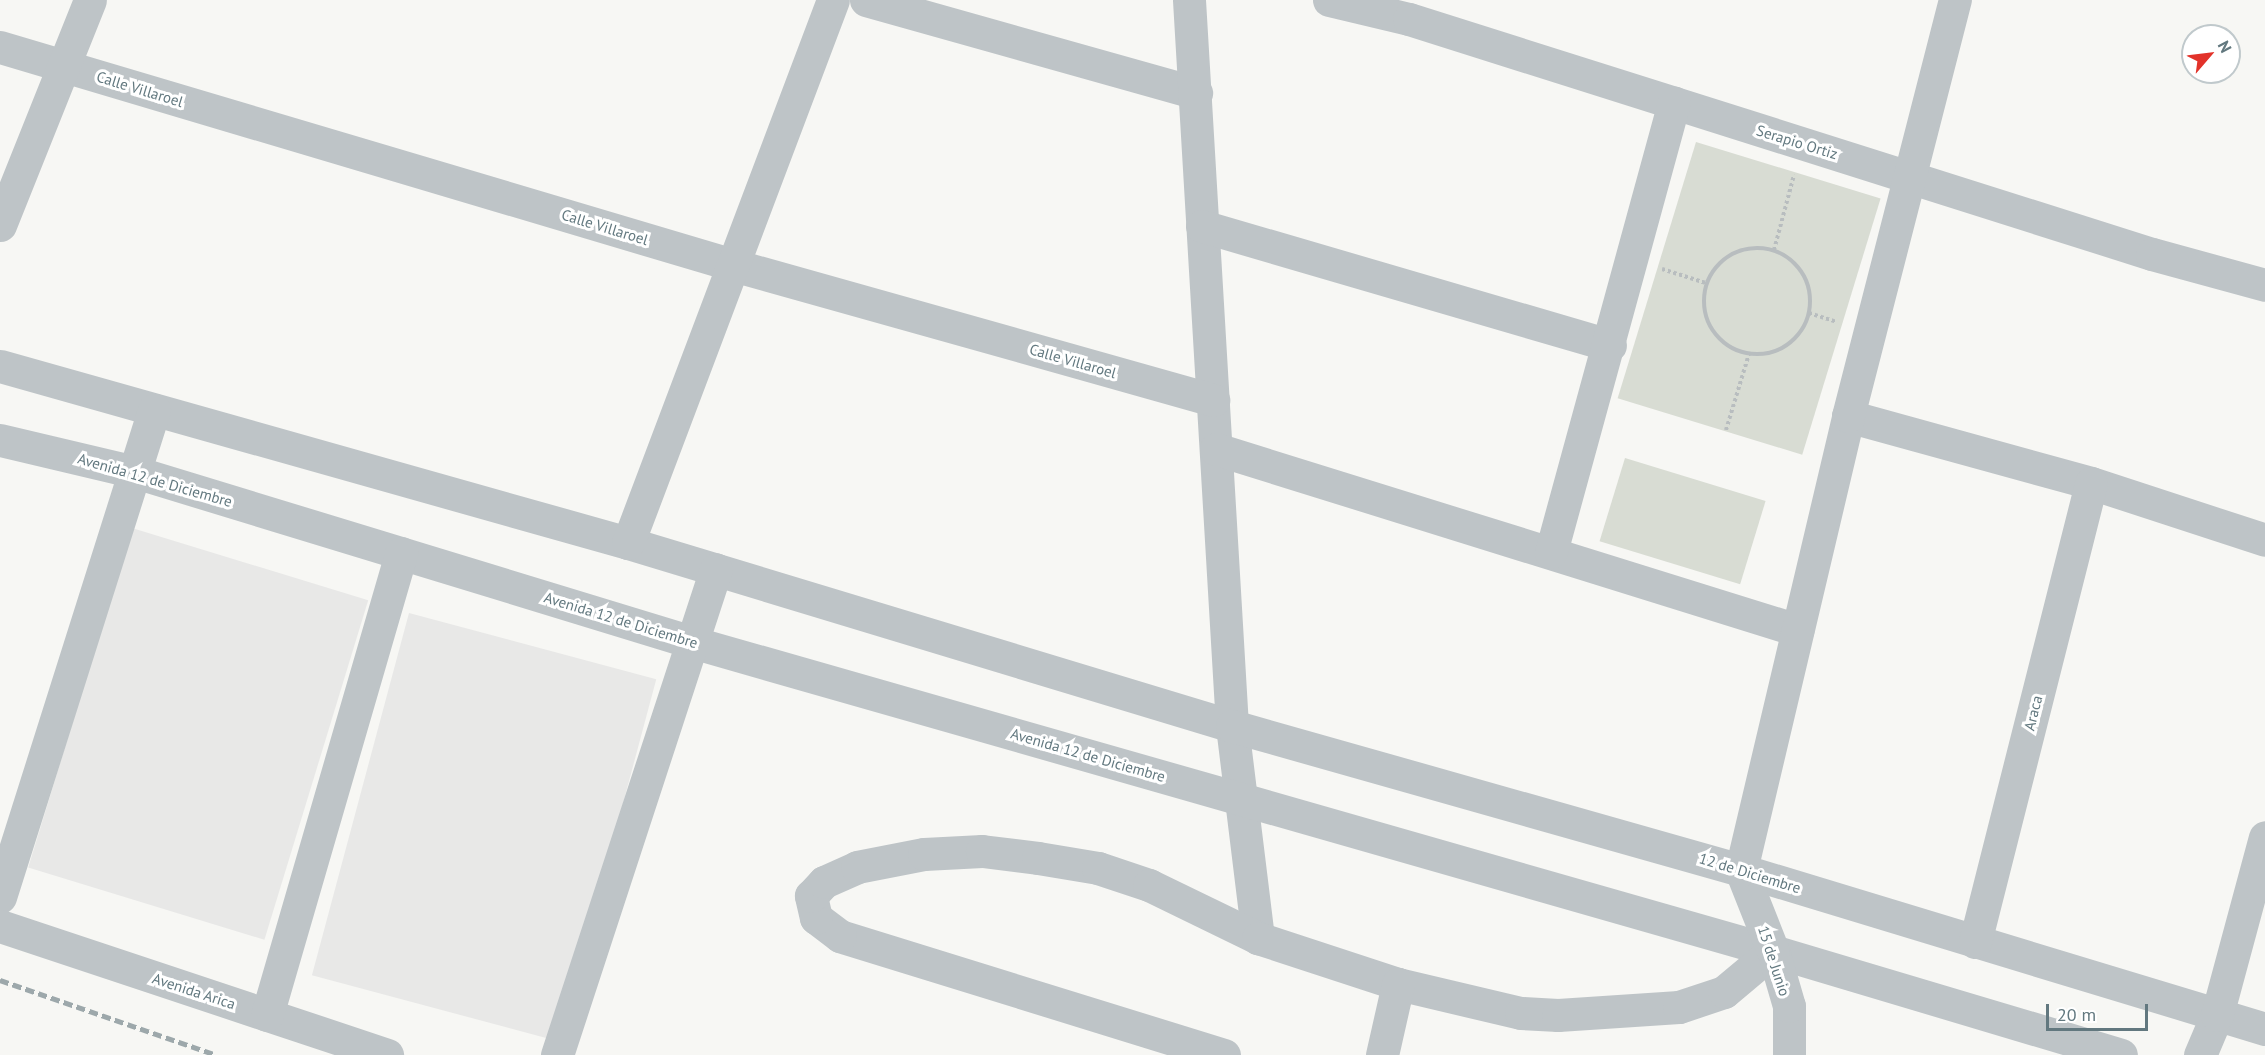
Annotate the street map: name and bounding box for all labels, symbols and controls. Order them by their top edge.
north arrow [2181,24,2241,84]
text: N [2214,37,2236,56]
street label: Calle Villaroel [94,67,186,111]
street label: Serapio Ortiz [1754,121,1840,163]
street label: Calle Villaroel [559,205,651,249]
street label: Calle Villaroel [1027,340,1119,382]
street label: Avenida 12 de Diciembre [76,449,234,511]
street label: Avenida 12 de Diciembre [542,588,700,652]
street label: Araca [2020,694,2046,732]
street label: Avenida 12 de Diciembre [1009,724,1167,786]
street label: 12 de Diciembre [1697,849,1803,897]
street label: 15 de Junio [1754,924,1794,998]
street label: Avenida Arica [150,969,238,1013]
scale bar [2049,992,2151,1030]
text: 20 m [2057,1003,2096,1026]

